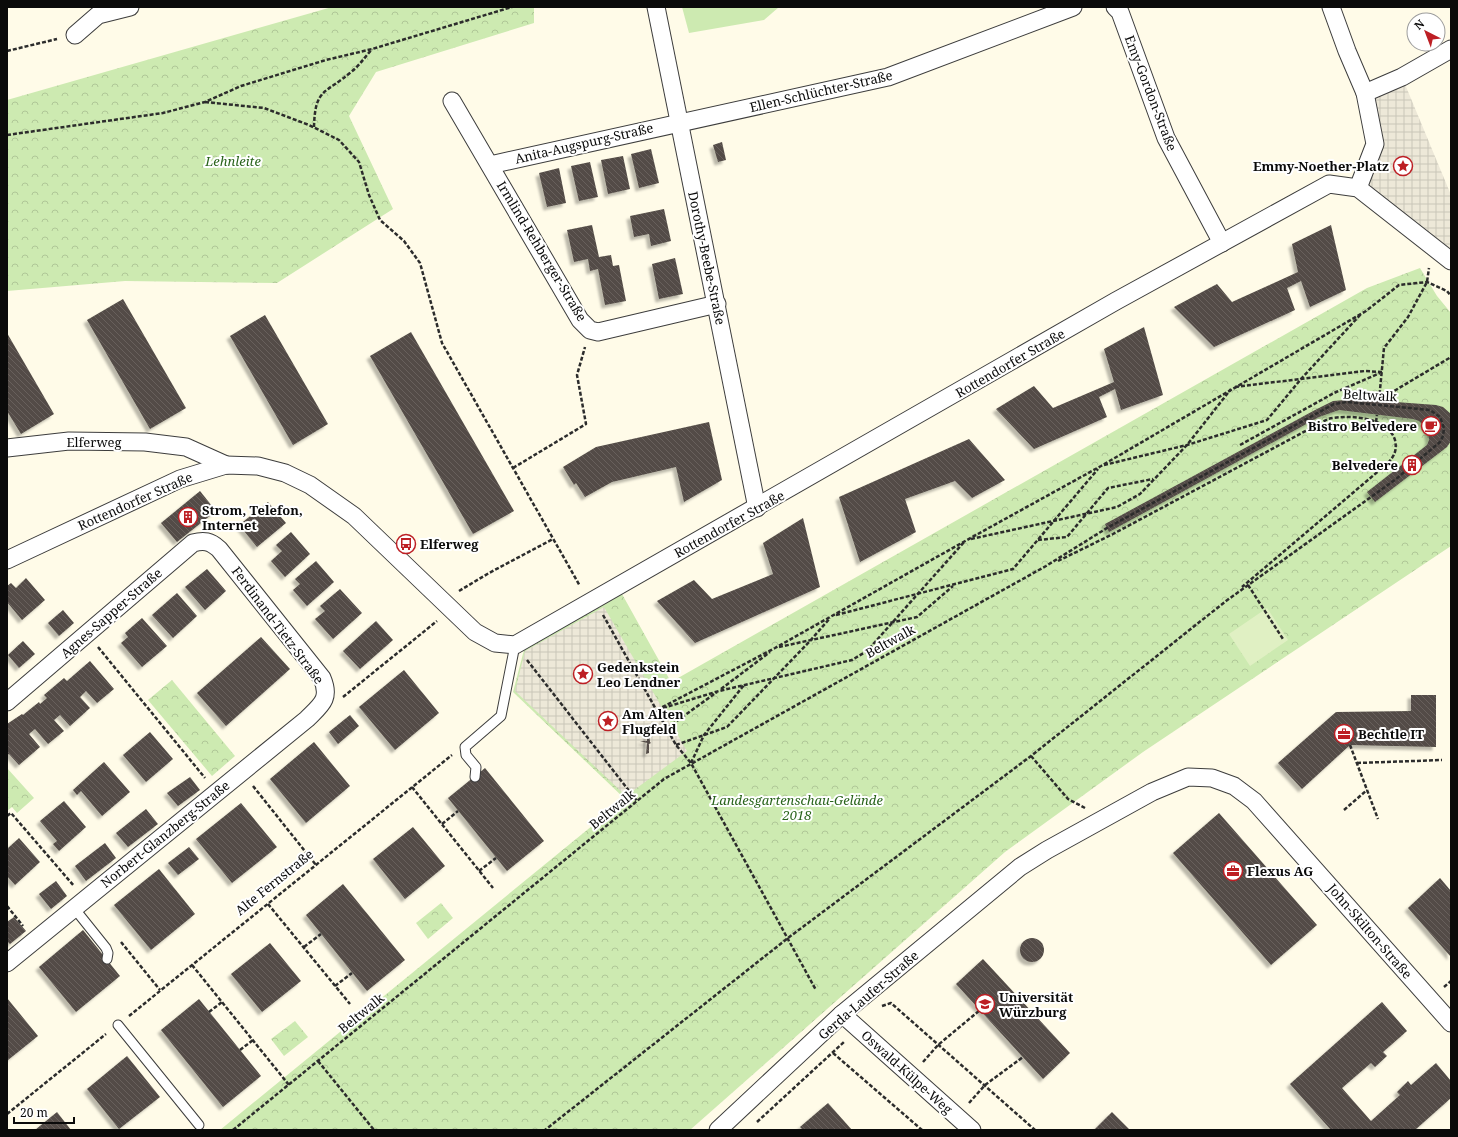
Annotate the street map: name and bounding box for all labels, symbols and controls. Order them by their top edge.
north arrow [1406,12,1446,52]
text: N [1411,16,1427,33]
street label: Emy-Gordon-Straße [1121,33,1181,153]
street label: Ellen-Schlüchter-Straße [748,66,894,116]
street label: Anita-Augspurg-Straße [513,118,655,168]
park label: Lehnleite [204,152,261,170]
place icon: Emmy-Noether-Platz [1392,155,1414,177]
place label: Emmy-Noether-Platz [1253,157,1389,175]
street label: Irmlind-Rehberger-Straße [493,177,591,325]
street label: Dorothy-Beebe-Straße [684,190,730,326]
street label: Rottendorfer Straße [952,324,1068,402]
street label: Beltwalk [1342,385,1398,405]
cafe icon: Bistro Belvedere [1420,415,1442,437]
place label: Bistro Belvedere [1308,417,1417,435]
street label: Elferweg [66,433,122,451]
building icon: Belvedere [1401,454,1423,476]
place label: Belvedere [1332,456,1398,474]
street label: Rottendorfer Straße [75,468,195,534]
street label: Rottendorfer Straße [671,486,787,562]
place label: Strom, Telefon, Internet [202,501,303,534]
building icon: Strom, Telefon, Internet [177,506,199,528]
bus stop icon: Elferweg [395,533,417,555]
place label: Elferweg [420,535,479,553]
street label: Ferdinand-Tietz-Straße [228,562,328,688]
street label: Agnes-Sapper-Straße [56,564,166,662]
street label: Beltwalk [862,620,918,662]
place label: Gedenkstein Leo Lendner [597,658,680,691]
place icon: Gedenkstein Leo Lendner [572,663,594,685]
place label: Am Alten Flugfeld [622,705,684,738]
place icon: Am Alten Flugfeld [597,710,619,732]
office icon: Bechtle IT [1333,723,1355,745]
place label: Bechtle IT [1358,725,1425,743]
street label: Norbert-Glanzberg-Straße [97,776,233,892]
street label: Beltwalk [585,785,639,833]
park label: Landesgartenschau-Gelände 2018 [710,791,883,824]
street label: Alte Fernstraße [231,845,317,919]
office icon: Flexus AG [1222,860,1244,882]
place label: Flexus AG [1247,862,1313,880]
street label: John-Skilton-Straße [1323,879,1416,982]
street label: Gerda-Laufer-Straße [814,946,922,1044]
place label: Universität Würzburg [999,988,1073,1021]
street label: Beltwalk [334,989,388,1037]
school or university icon: Universität Würzburg [974,993,996,1015]
street label: Oswald-Külpe-Weg [858,1026,956,1118]
scale bar [14,1099,74,1125]
text: 20 m [20,1104,48,1121]

